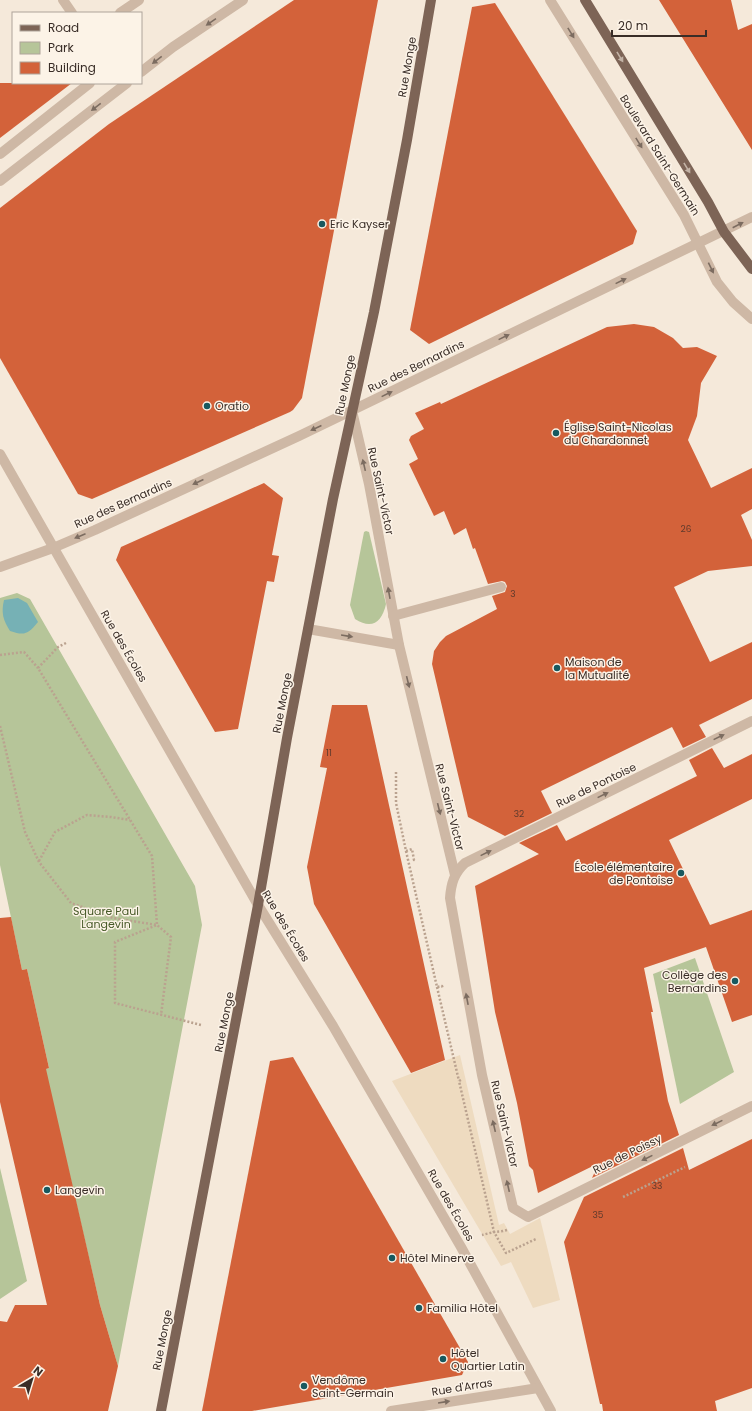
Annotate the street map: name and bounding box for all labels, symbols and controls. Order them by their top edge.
legend [12,12,142,84]
scale bar [612,12,706,38]
text: 20 m [618,17,648,34]
one-way arrow [206,18,216,26]
text: Road [48,19,79,36]
one-way arrow [567,27,574,39]
street label: Rue Monge [394,35,420,99]
text: Park [48,39,75,56]
one-way arrow [616,51,623,63]
one-way arrow [151,55,162,64]
text: Building [48,59,96,76]
street label: Boulevard Saint-Germain [616,91,704,219]
one-way arrow [90,103,101,111]
one-way arrow [636,137,643,149]
one-way arrow [684,162,691,174]
place label: Eric Kayser [330,216,389,232]
marker: Eric Kayser [317,219,327,229]
one-way arrow [732,221,744,228]
one-way arrow [708,263,714,274]
one-way arrow [615,278,627,284]
one-way arrow [498,334,509,340]
street label: Rue des Bernardins [365,336,467,396]
street label: Rue Monge [331,353,359,417]
one-way arrow [381,391,392,397]
place label: Oratio [215,398,249,414]
marker: Oratio [202,401,212,411]
place label: Église Saint-Nicolas du Chardonnet [564,419,672,448]
one-way arrow [311,425,322,431]
marker: Église Saint-Nicolas du Chardonnet [551,428,561,438]
street label: Rue Saint-Victor [364,446,398,536]
one-way arrow [361,459,367,471]
street label: Rue des Bernardins [72,474,175,532]
one-way arrow [193,479,204,485]
house number: 26 [681,523,692,535]
one-way arrow [74,533,86,539]
one-way arrow [385,586,391,599]
house number: 3 [510,588,516,600]
street label: Rue des Écoles [97,607,151,685]
one-way arrow [341,633,353,639]
place label: Maison de la Mutualité [565,654,629,683]
marker: Maison de la Mutualité [552,663,562,673]
street label: Rue Monge [268,671,296,735]
one-way arrow [405,677,411,689]
one-way arrow [713,734,725,741]
house number: 11 [326,747,332,759]
street label: Rue de Pontoise [553,759,639,811]
street label: Rue Saint-Victor [431,762,469,852]
one-way arrow [597,792,608,798]
one-way arrow [436,803,442,815]
house number: 32 [514,808,524,820]
one-way arrow [480,849,492,856]
place label: École élémentaire de Pontoise [575,859,673,888]
marker: École élémentaire de Pontoise [676,868,686,878]
street label: Rue des Écoles [258,887,314,965]
park label: Square Paul Langevin [73,903,139,932]
place label: Collège des Bernardins [662,967,727,996]
marker: Collège des Bernardins [730,976,740,986]
street label: Rue Monge [210,990,238,1054]
one-way arrow [464,993,470,1005]
street label: Rue Saint-Victor [487,1079,523,1169]
one-way arrow [490,1120,496,1132]
one-way arrow [711,1120,723,1126]
street label: Rue de Poissy [590,1130,665,1178]
one-way arrow [641,1155,652,1161]
street label: Rue des Écoles [424,1166,478,1244]
one-way arrow [505,1180,511,1192]
house number: 33 [652,1180,662,1192]
place label: Langevin [55,1182,104,1198]
marker: Langevin [42,1185,52,1195]
house number: 35 [593,1209,604,1221]
place label: Hôtel Minerve [400,1250,474,1266]
marker: Hôtel Minerve [387,1253,397,1263]
place label: Familia Hôtel [427,1300,498,1316]
marker: Familia Hôtel [414,1303,424,1313]
street label: Rue Monge [148,1308,176,1372]
place label: Hôtel Quartier Latin [451,1345,525,1374]
marker: Hôtel Quartier Latin [438,1354,448,1364]
north arrow [12,1359,52,1399]
text: N [30,1362,46,1380]
place label: Vendôme Saint-Germain [312,1372,394,1401]
street label: Rue d'Arras [430,1374,494,1400]
marker: Vendôme Saint-Germain [299,1381,309,1391]
one-way arrow [438,1399,450,1405]

